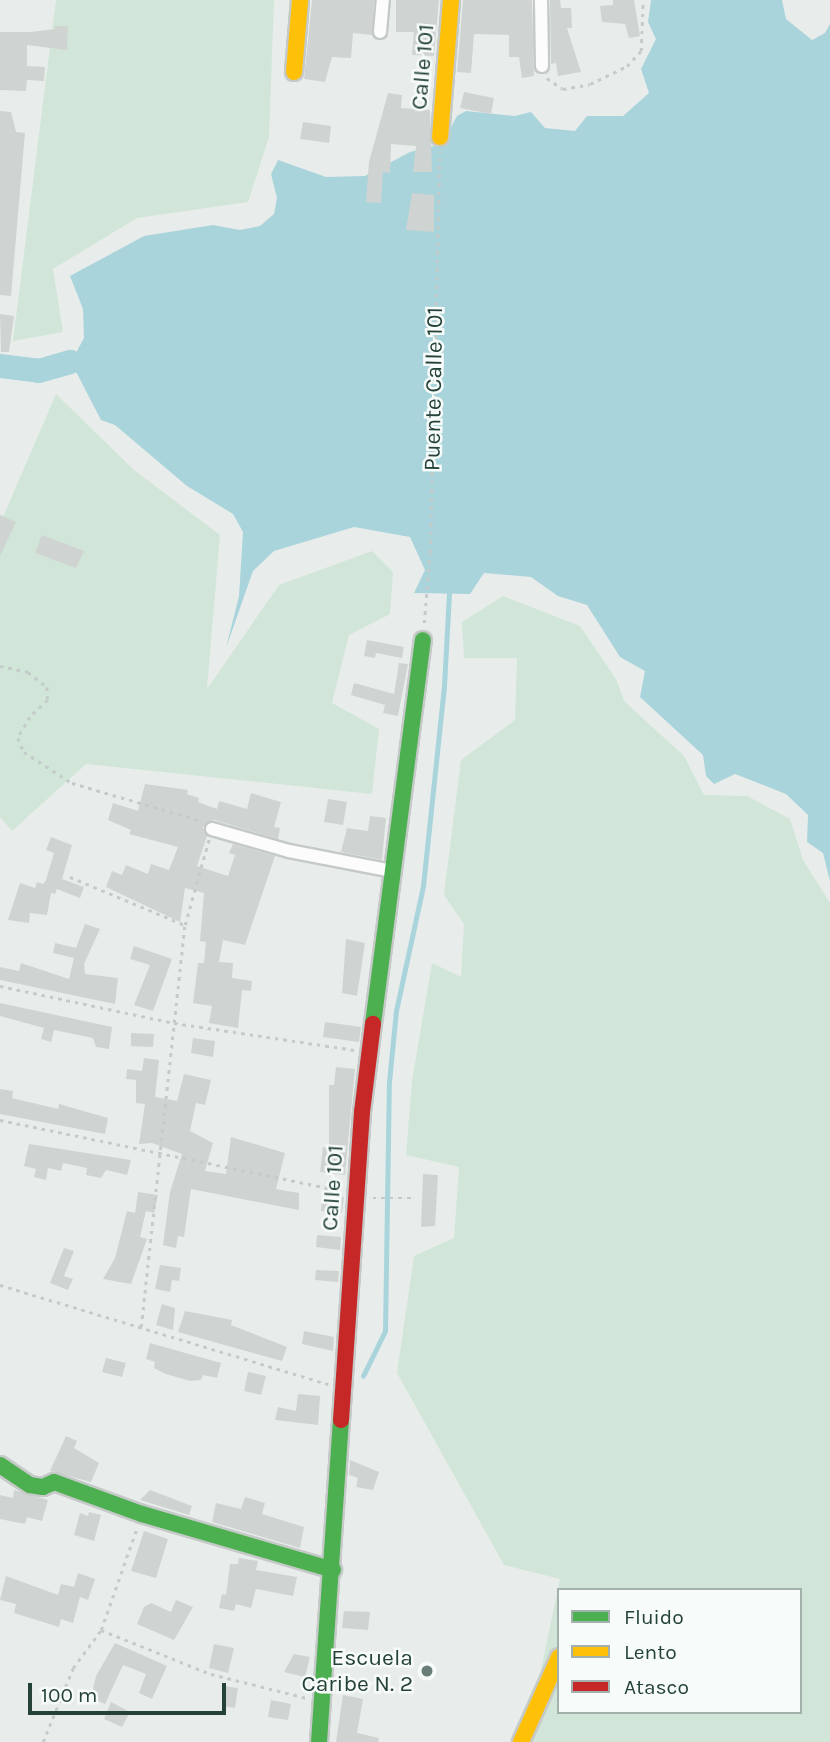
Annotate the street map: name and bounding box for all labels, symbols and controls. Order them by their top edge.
street label: Calle 101 [406,23,440,111]
street label: Puente Calle 101 [419,307,449,471]
street label: Calle 101 [316,1144,350,1232]
legend [557,1588,802,1714]
text: Fluido [624,1605,684,1629]
text: Lento [624,1640,677,1664]
place label: Escuela Caribe N. 2 [302,1644,413,1698]
marker: Escuela Caribe N. 2 [419,1663,435,1679]
scale bar [32,1668,229,1712]
text: Atasco [624,1675,689,1699]
text: 100 m [41,1683,98,1707]

